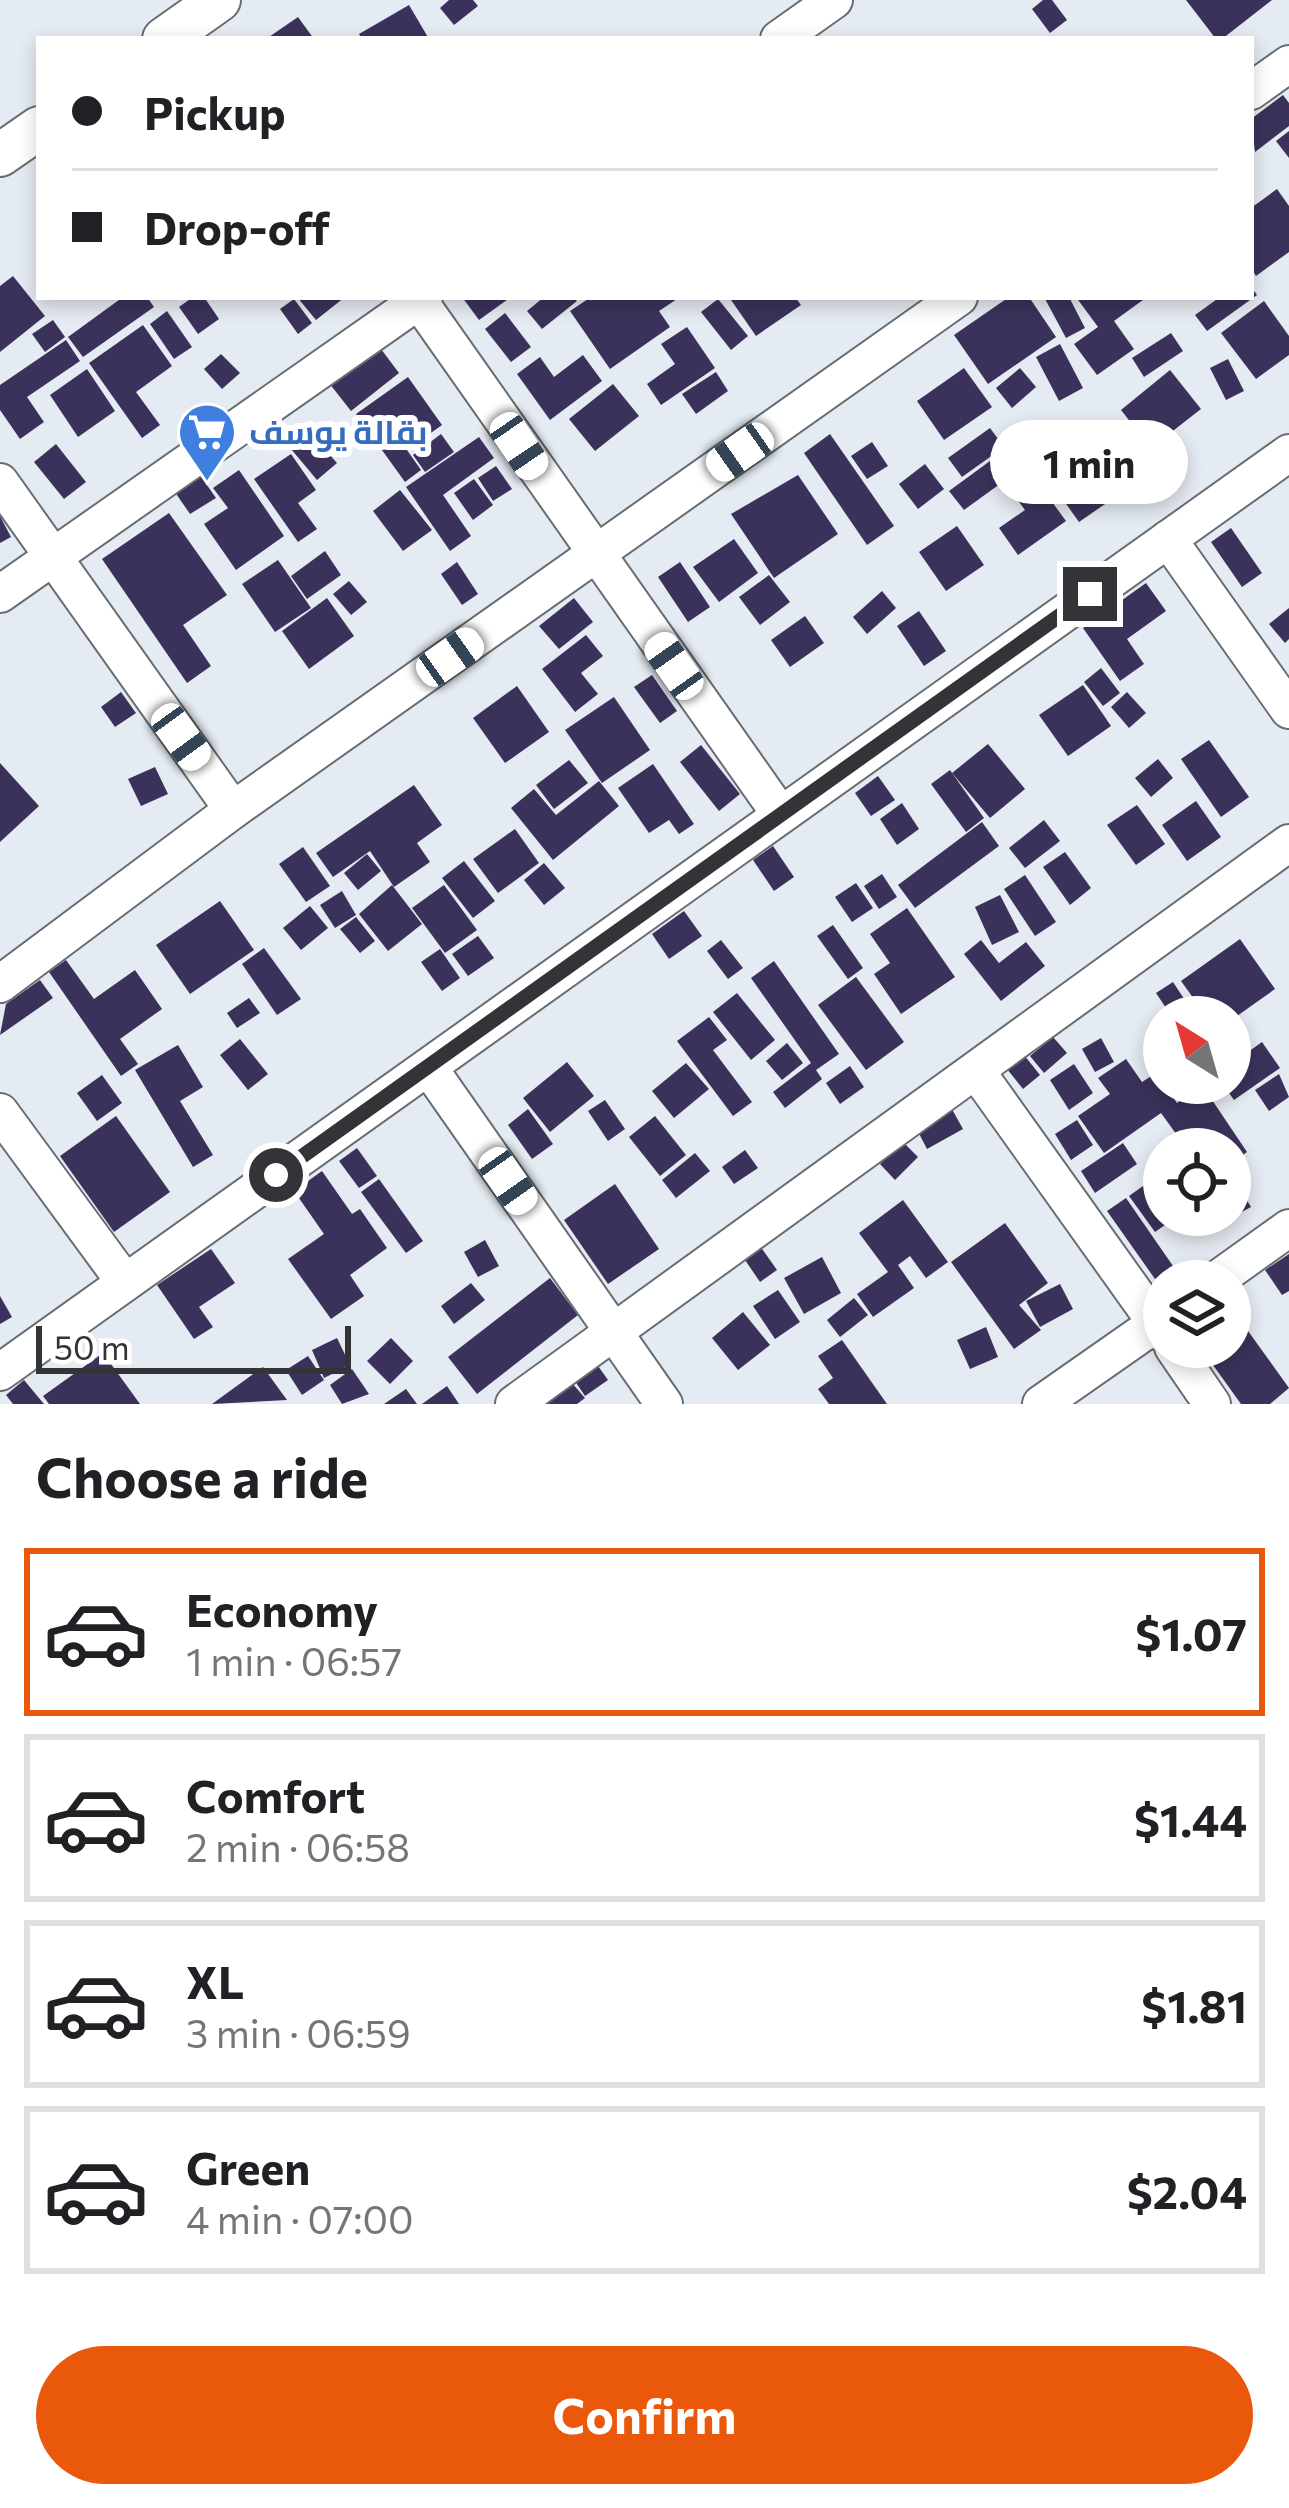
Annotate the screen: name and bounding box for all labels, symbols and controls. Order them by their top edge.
text: Pickup [144,84,286,139]
text: Drop-off [144,199,330,254]
supermarket icon: بقالة يوسف [176,401,238,483]
car [484,406,554,486]
place label: بقالة يوسف [249,410,428,452]
car [700,417,780,487]
callout: 1 min [991,420,1189,504]
text: 1 min [1043,438,1135,486]
route end [1063,567,1117,621]
car [410,622,490,692]
car [639,626,709,706]
car [145,697,217,777]
north arrow [1143,996,1251,1104]
map controls [1143,996,1251,1368]
button: locate [1143,1128,1251,1236]
car [473,1141,543,1221]
route start [249,1148,303,1202]
button: layers [1143,1260,1251,1368]
scale bar [36,1320,351,1373]
text: 50 m [54,1326,130,1367]
text: Choose a ride [36,1443,368,1509]
icon: car [42,1578,150,1686]
text: Economy [186,1581,378,1636]
text: $1.07 [1135,1605,1247,1660]
text: 1 min · 06:57 [186,1636,402,1684]
icon: car [42,1764,150,1872]
text: Comfort [186,1767,365,1822]
text: $1.44 [1134,1791,1247,1846]
text: 2 min · 06:58 [186,1822,410,1870]
icon: car [42,1950,150,2058]
text: XL [186,1953,244,2008]
text: $1.81 [1141,1977,1247,2032]
text: 3 min · 06:59 [186,2008,411,2056]
icon: car [42,2136,150,2244]
text: Green [186,2139,310,2194]
text: $2.04 [1127,2163,1247,2218]
text: 4 min · 07:00 [186,2194,413,2242]
button: Confirm [36,2346,1253,2484]

